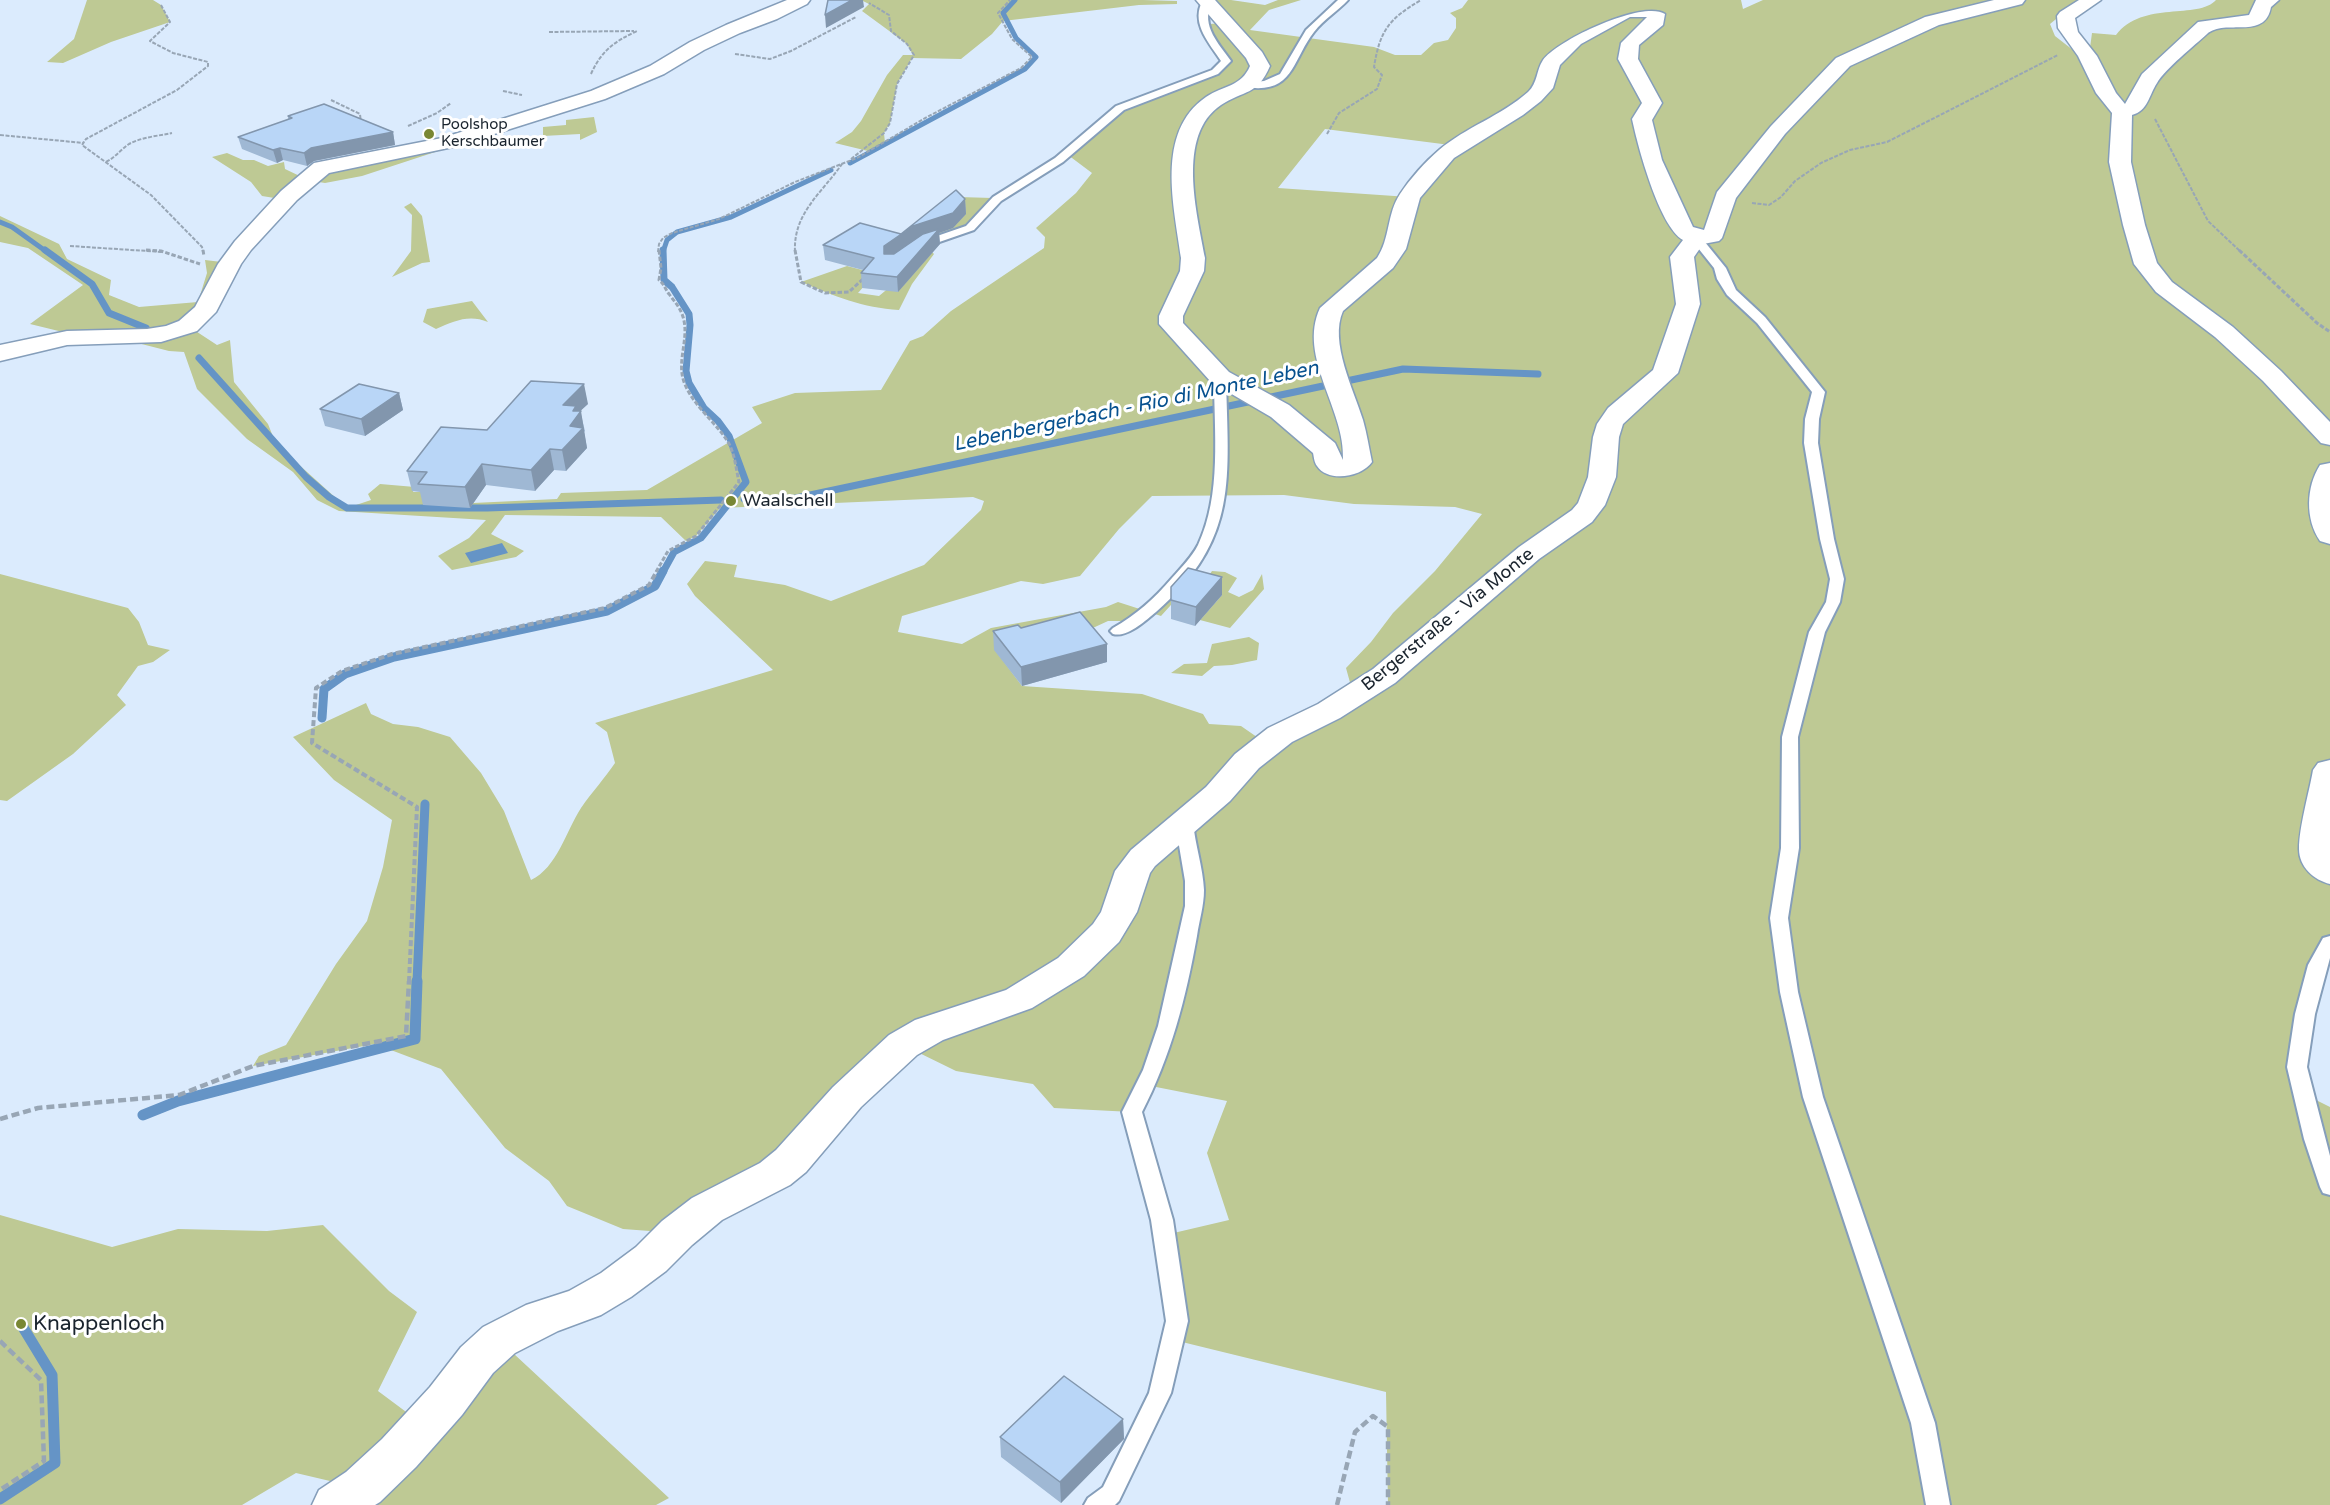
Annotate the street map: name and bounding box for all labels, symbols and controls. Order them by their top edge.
place label: Poolshop Kerschbaumer [441,116,545,151]
marker: Poolshop Kerschbaumer [422,127,436,141]
water label: Lebenbergerbach - Rio di Monte Leben [951,357,1321,457]
place label: Waalschell [743,490,834,512]
marker: Waalschell [724,494,738,508]
street label: Bergerstraße - Via Monte [1358,544,1538,696]
place label: Knappenloch [33,1311,165,1337]
marker: Knappenloch [14,1317,28,1331]

